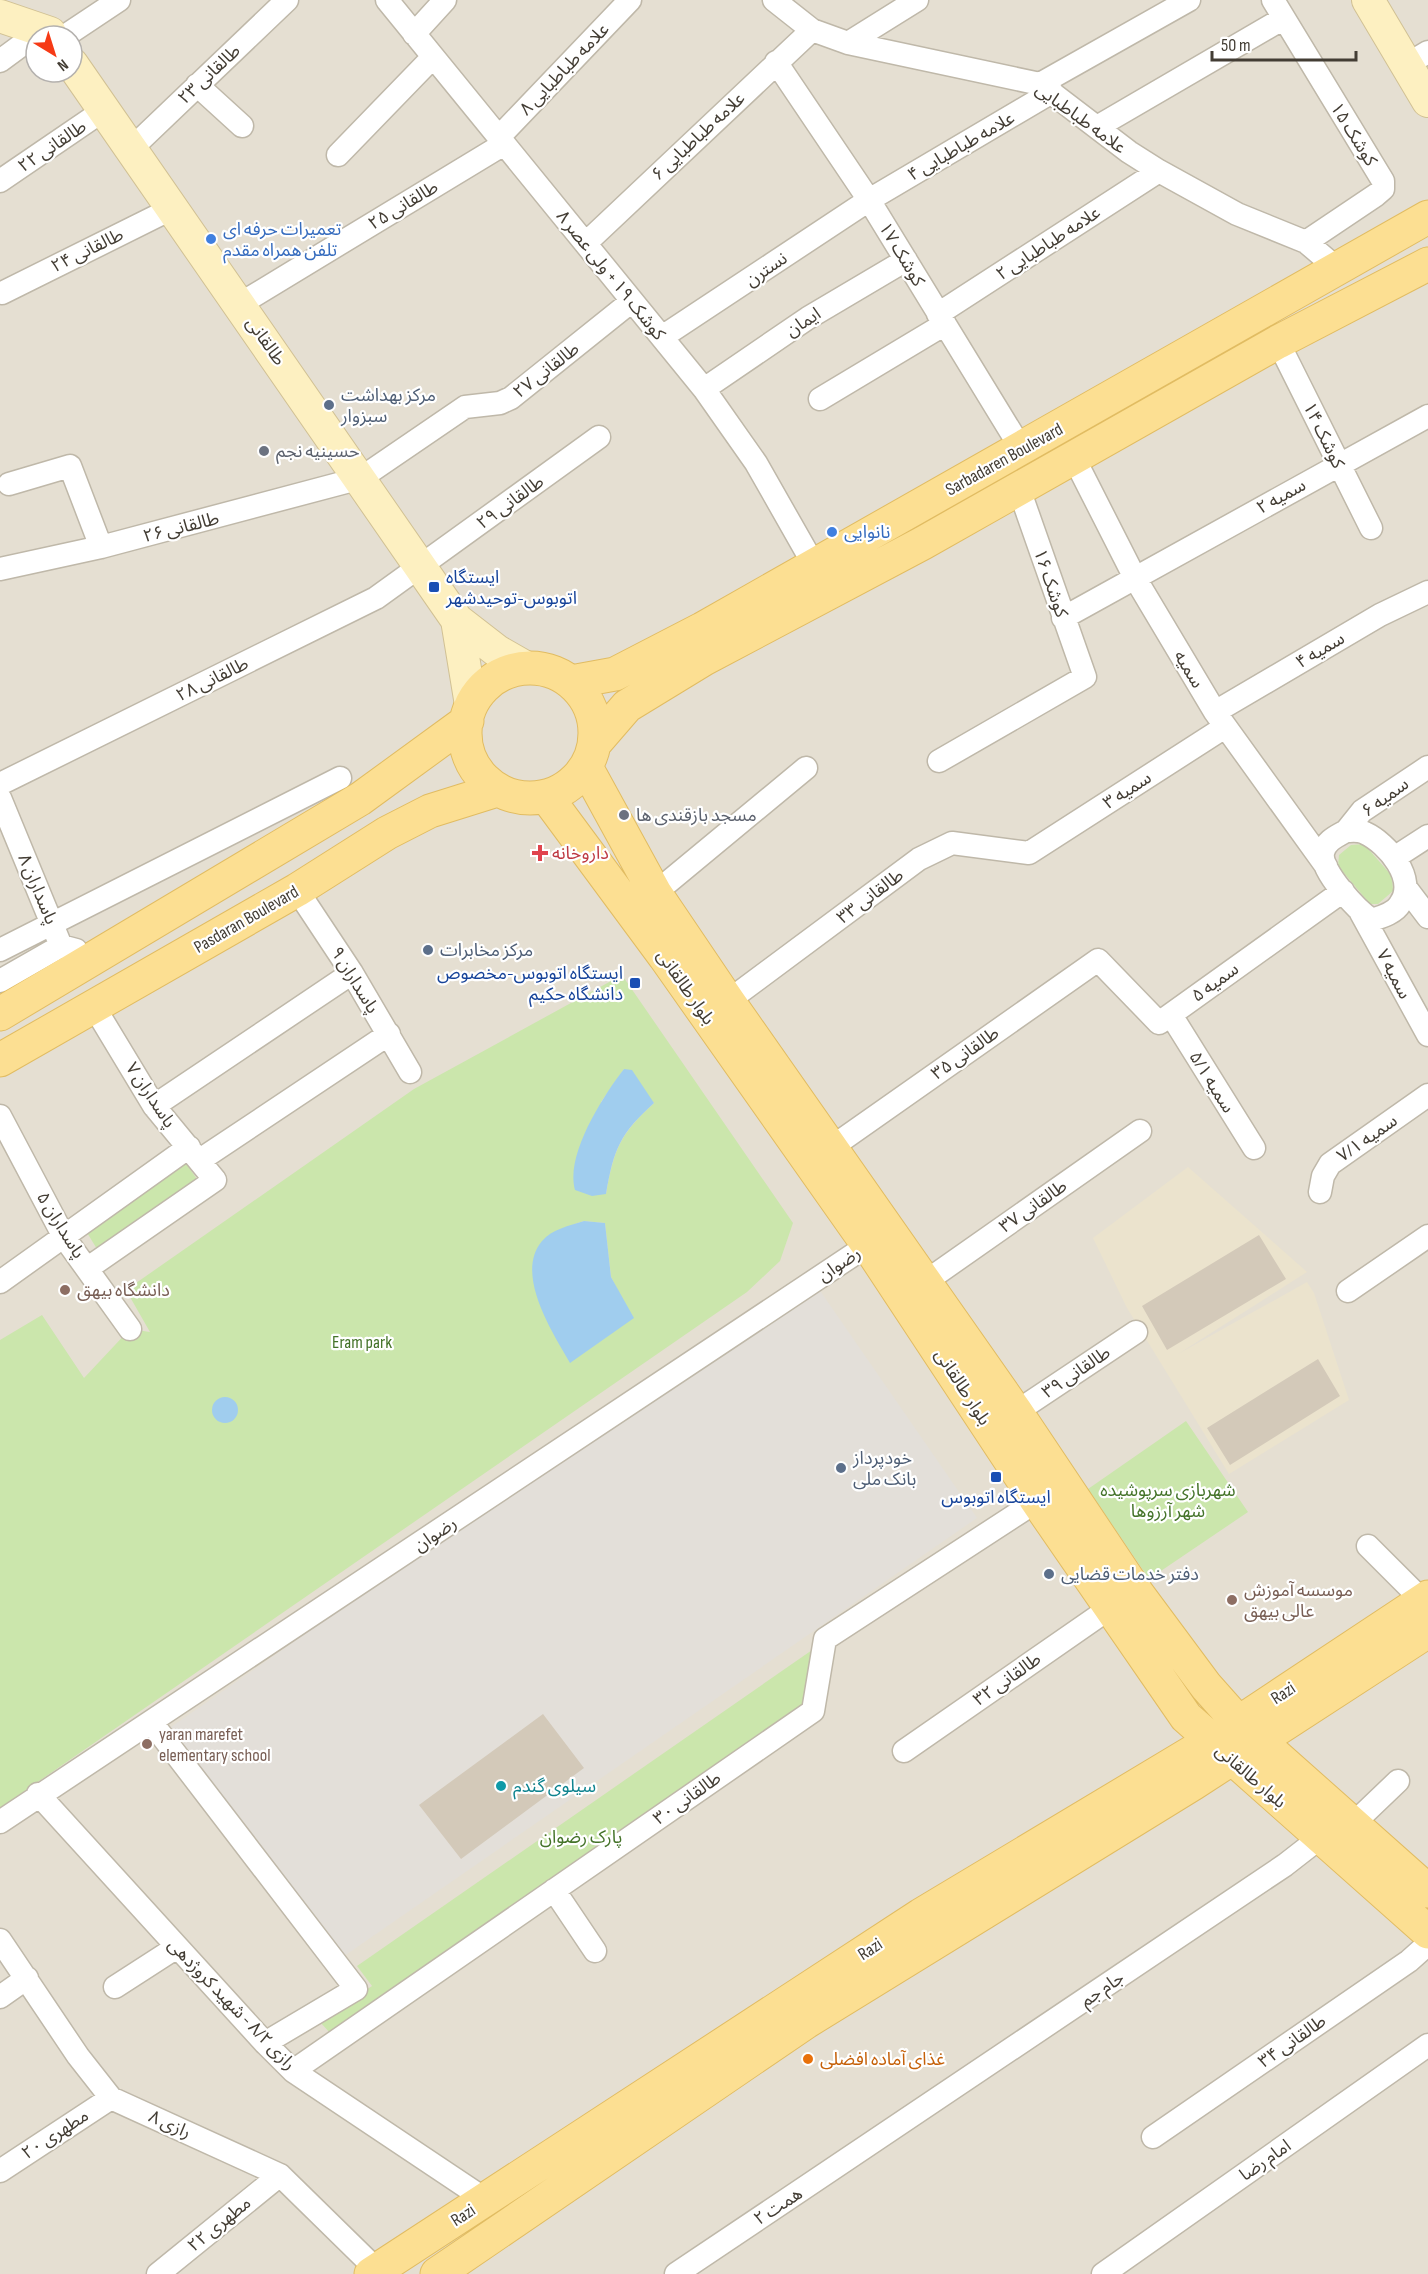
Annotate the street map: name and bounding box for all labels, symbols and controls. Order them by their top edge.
street label: علامه طباطبایی ۸ [515,19,614,120]
north arrow [24,24,84,84]
scale bar [1212,24,1356,62]
text: 50 m [1221,35,1251,56]
street label: طالقانی ۲۳ [174,40,245,109]
text: N [53,55,72,75]
street label: علامه طباطبایی [1031,79,1130,158]
street label: علامه طباطبایی ۶ [647,88,749,185]
street label: کوشک ۱۵ [1326,99,1382,170]
street label: علامه طباطبایی ۴ [904,107,1018,185]
street label: طالقانی ۲۲ [14,116,90,177]
street label: طالقانی ۲۵ [365,176,442,234]
street label: علامه طباطبایی ۲ [992,202,1104,285]
street label: کوشک ۱۹ + ولی عصر ۸ [552,206,670,345]
street label: کوشک ۱۷ [874,218,929,291]
place label: تعمیرات حرفه ای تلفن همراه مقدم [223,219,341,264]
street label: طالقانی ۲۴ [48,224,127,277]
marker: تعمیرات حرفه ای تلفن همراه مقدم [204,232,218,246]
street label: نسترن [741,248,791,291]
street label: ایمان [782,303,825,341]
street label: طالقانی [241,313,290,370]
street label: طالقانی ۲۷ [509,338,583,403]
place label: مرکز بهداشت سبزوار [340,385,436,427]
marker: مرکز بهداشت سبزوار [322,398,336,412]
street label: کوشک ۱۴ [1299,399,1349,472]
street label: Sarbadaren Boulevard [942,419,1067,500]
place label: حسینیه نجم [276,441,360,464]
marker: حسینیه نجم [257,444,271,458]
street label: طالقانی ۲۹ [473,471,548,534]
street label: سمیه ۲ [1253,474,1310,519]
street label: طالقانی ۲۶ [141,508,221,547]
place label: نانوایی [844,522,890,543]
marker: نانوایی [825,525,839,539]
street label: کوشک ۱۶ [1029,546,1072,621]
place label: ایستگاه اتوبوس-توحیدشهر [445,567,577,609]
marker: ایستگاه اتوبوس-توحیدشهر [427,580,441,594]
street label: سمیه ۴ [1292,628,1348,673]
street label: سمیه [1169,647,1208,692]
street label: طالقانی ۲۸ [173,653,252,706]
street label: سمیه ۳ [1099,767,1155,814]
street label: سمیه ۶ [1358,773,1413,822]
place label: مسجد بازقندی ها [636,805,757,826]
marker: مسجد بازقندی ها [617,808,631,822]
place label: داروخانه [552,843,609,864]
marker: داروخانه [533,846,547,860]
street label: پاسداران ۸ [13,851,62,928]
street label: طالقانی ۳۳ [833,865,908,928]
street label: Pasdaran Boulevard [190,881,302,958]
place label: مرکز مخابرات [440,940,533,961]
street label: پاسداران ۹ [326,943,383,1018]
marker: مرکز مخابرات [421,943,435,957]
street label: بلوار طالقانی [652,946,719,1029]
street label: سمیه ۷ [1372,946,1415,1003]
street label: سمیه ۵ [1188,958,1243,1007]
place label: ایستگاه اتوبوس-مخصوص دانشگاه حکیم [437,963,623,1007]
marker: ایستگاه اتوبوس-مخصوص دانشگاه حکیم [628,976,642,990]
street label: طالقانی ۳۵ [927,1022,1003,1084]
street label: سمیه ۵/۱ [1184,1048,1239,1117]
street label: پاسداران ۷ [121,1059,180,1132]
street label: سمیه ۷/۱ [1333,1110,1401,1167]
street label: طالقانی ۳۷ [995,1175,1071,1237]
street label: پاسداران ۵ [32,1188,89,1263]
street label: رضوان [814,1242,865,1286]
place label: دانشگاه بیهق [77,1280,170,1301]
marker: دانشگاه بیهق [58,1283,72,1297]
park label: Eram park [332,1332,392,1353]
street label: طالقانی ۳۹ [1038,1342,1114,1403]
street label: بلوار طالقانی [930,1345,995,1429]
place label: خودپرداز بانک ملی [852,1448,916,1490]
marker: خودپرداز بانک ملی [834,1461,848,1475]
marker: ایستگاه اتوبوس [989,1470,1003,1484]
park label: شهربازی سرپوشیده شهر آرزوها [1100,1480,1236,1522]
place label: ایستگاه اتوبوس [941,1487,1051,1508]
street label: رضوان [410,1512,461,1556]
place label: دفتر خدمات قضایی [1061,1564,1199,1585]
marker: دفتر خدمات قضایی [1042,1567,1056,1581]
place label: موسسه آموزش عالی بیهق [1244,1580,1353,1622]
marker: موسسه آموزش عالی بیهق [1225,1593,1239,1607]
street label: طالقانی ۳۲ [969,1648,1045,1710]
street label: Razi [1267,1678,1299,1709]
place label: yaran marefet elementary school [159,1724,271,1766]
marker: yaran marefet elementary school [140,1737,154,1751]
street label: بلوار طالقانی [1211,1740,1290,1813]
street label: طالقانی ۳۰ [649,1767,725,1829]
place label: سیلوی گندم [513,1776,596,1800]
marker: سیلوی گندم [494,1779,508,1793]
park label: پارک رضوان [540,1827,622,1848]
street label: رازی ۸/۲ - شهید کروژدهی [163,1934,300,2075]
street label: Razi [854,1934,886,1965]
street label: جام جم [1076,1967,1130,2014]
street label: طالقانی ۳۴ [1254,2010,1330,2072]
place label: غذای آماده افضلی [820,2049,945,2070]
marker: غذای آماده افضلی [801,2052,815,2066]
street label: مطهری ۲۰ [18,2105,93,2164]
street label: رازی ۸ [145,2106,194,2143]
street label: امام رضا [1235,2135,1297,2188]
street label: همت ۲ [750,2183,806,2230]
street label: مطهری ۲۲ [183,2192,255,2256]
street label: Razi [447,2200,479,2231]

